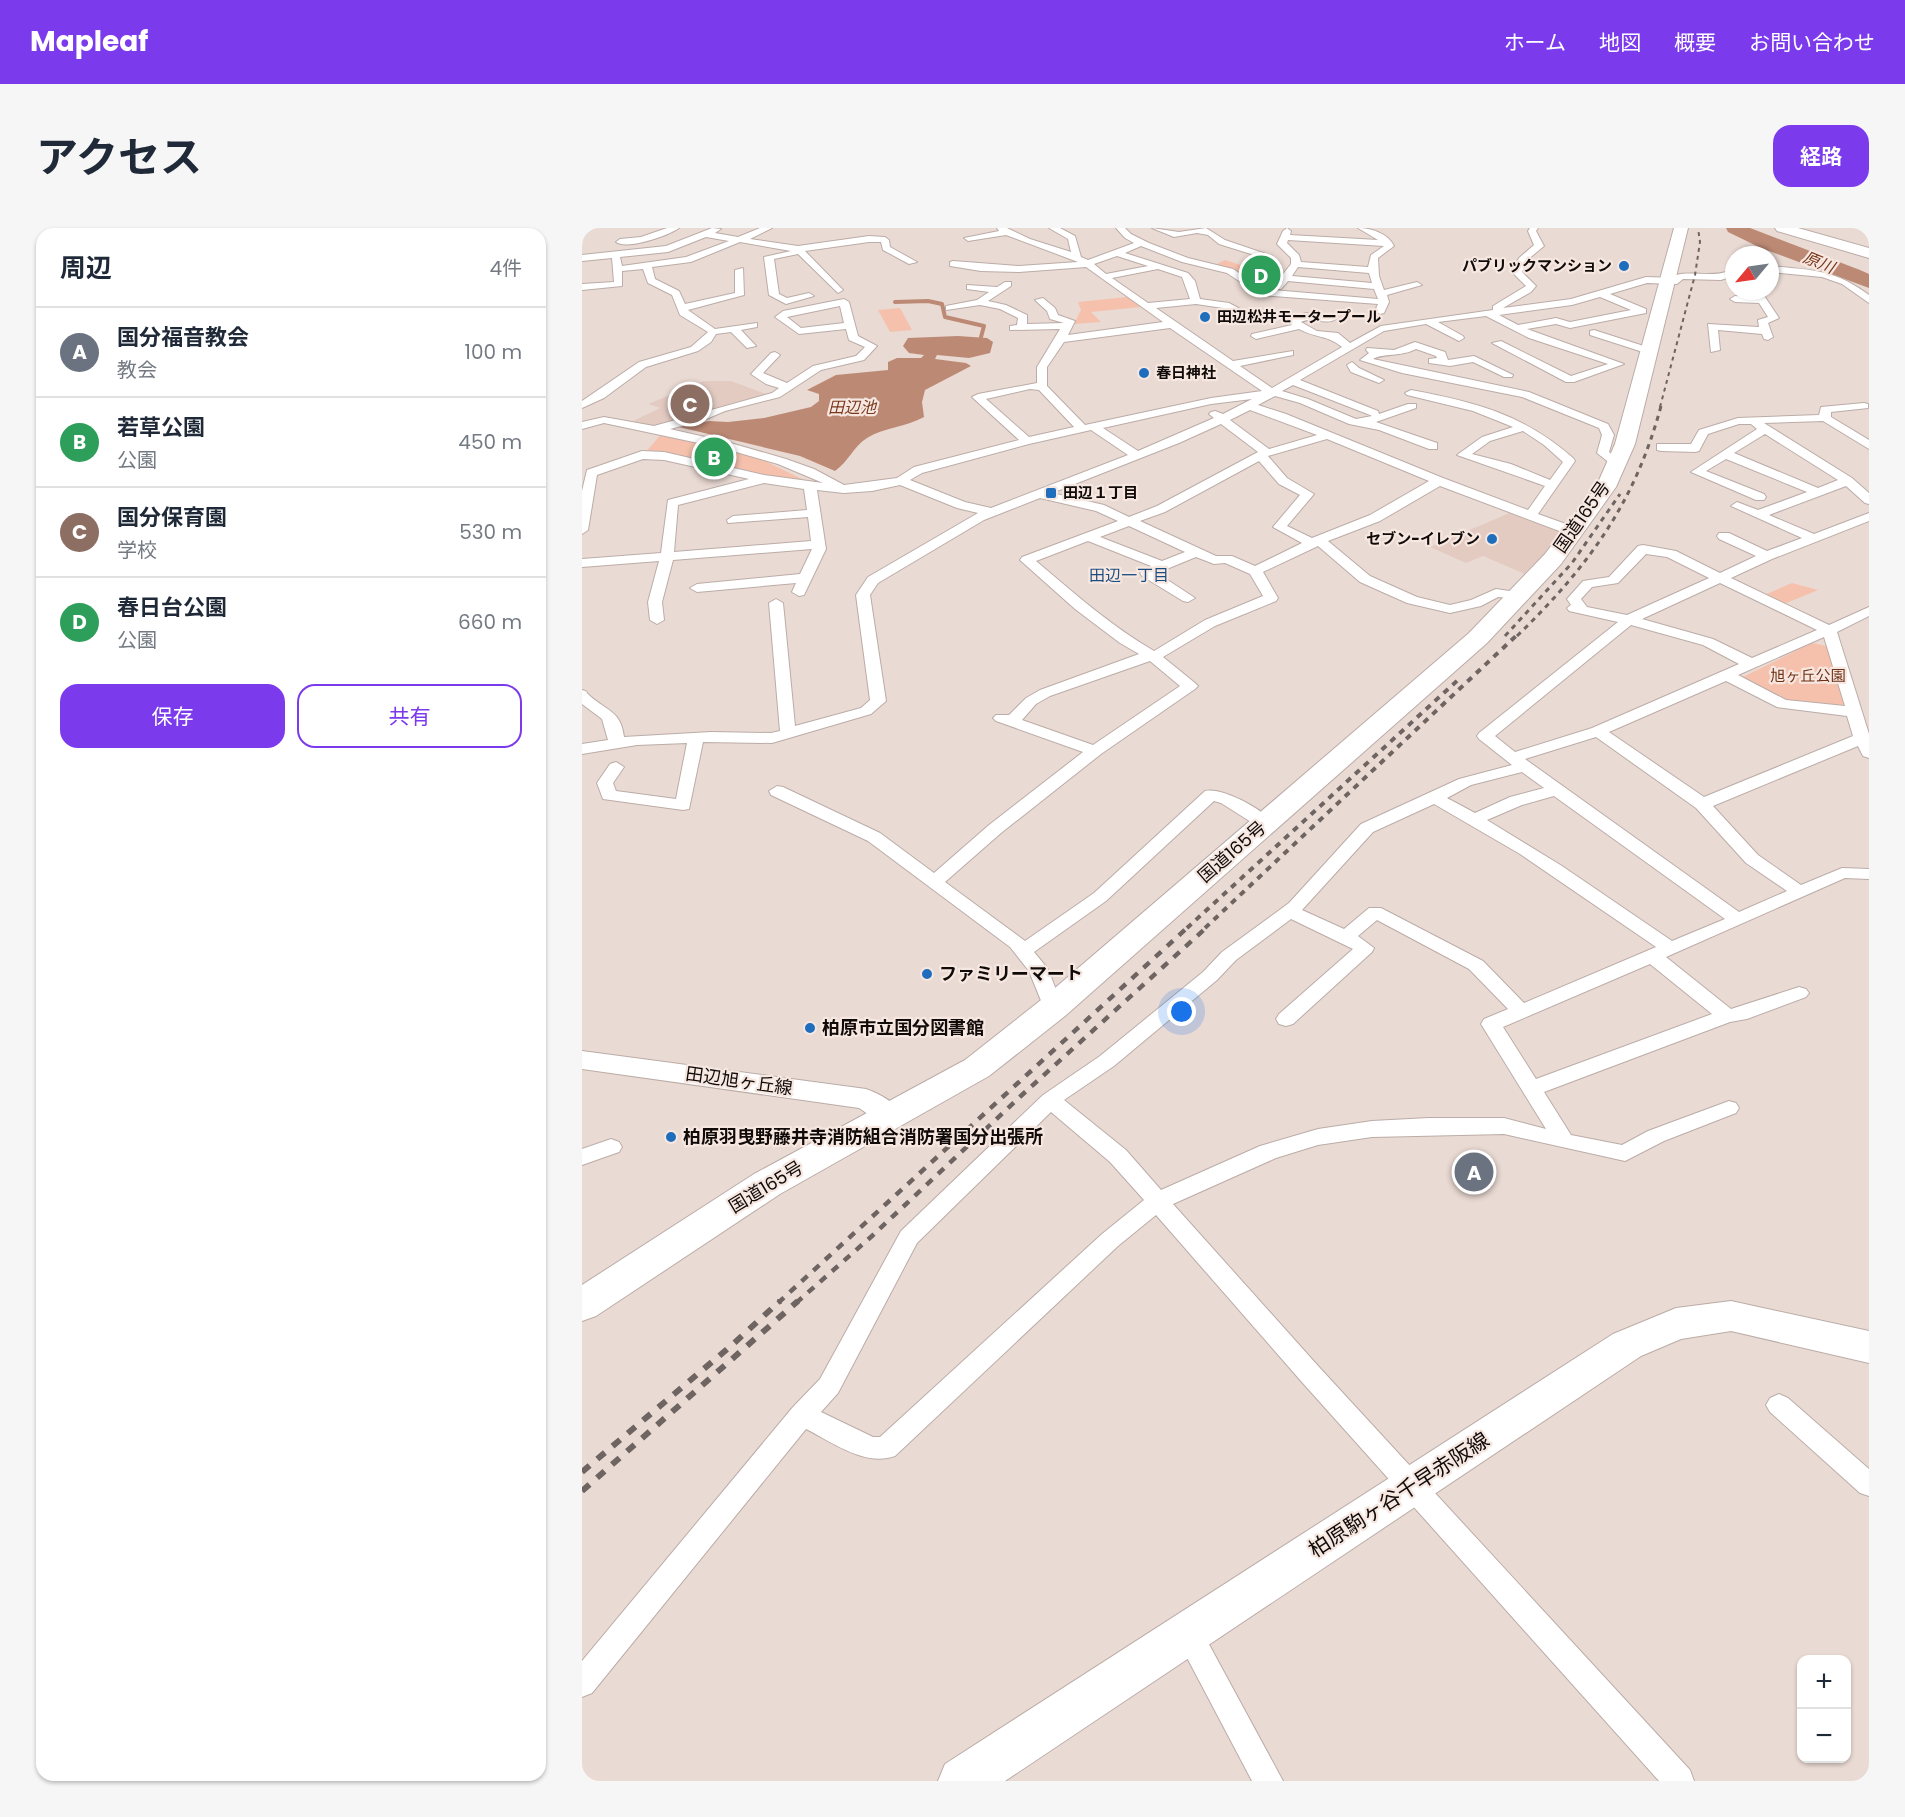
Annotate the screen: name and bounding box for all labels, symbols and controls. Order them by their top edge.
text: Mapleaf [30,22,148,61]
text: ホーム [1504,28,1566,57]
text: 地図 [1599,28,1641,57]
text: 概要 [1674,28,1716,57]
text: お問い合わせ [1749,28,1875,57]
button: 経路 [1773,125,1869,187]
text: アクセス [36,128,202,187]
north arrow [1725,246,1779,300]
water label: 原川 [1800,246,1840,280]
text: 周辺 [60,250,112,286]
pin: D [1242,252,1280,298]
text: 4件 [489,254,522,282]
place label: パブリックマンション [1462,255,1612,276]
marker: パブリックマンション [1617,259,1631,273]
place label: 田辺松井モータープール [1217,306,1381,327]
marker: 田辺松井モータープール [1198,310,1212,324]
text: 国分福音教会 [117,322,249,353]
text: A [72,338,87,366]
text: 100 m [465,338,522,366]
text: 教会 [117,356,157,384]
place label: 春日神社 [1156,362,1216,383]
marker: 春日神社 [1137,366,1151,380]
pin: C [670,382,710,426]
water label: 田辺池 [828,396,878,419]
text: 若草公園 [117,412,205,443]
text: B [73,428,86,456]
text: 450 m [458,428,522,456]
pin: B [694,434,734,480]
text: 公園 [117,446,157,474]
street label: 国道165号 [1548,476,1615,558]
place label: 田辺１丁目 [1063,482,1138,503]
marker: 田辺１丁目 [1044,486,1058,500]
text: 国分保育園 [117,502,227,533]
text: C [72,518,87,546]
text: 530 m [459,518,522,546]
place label: セブン-イレブン [1366,528,1480,549]
marker: セブン-イレブン [1485,532,1499,546]
text: 学校 [117,536,157,564]
district label: 田辺一丁目 [1089,564,1169,587]
text: 春日台公園 [117,592,227,623]
text: D [72,608,87,636]
text: 660 m [458,608,522,636]
text: 公園 [117,626,157,654]
park label: 旭ヶ丘公園 [1770,665,1846,686]
button: 保存 [60,684,285,748]
button: 共有 [297,684,522,748]
street label: 国道165号 [1192,815,1271,888]
place label: ファミリーマート [939,961,1083,986]
marker: ファミリーマート [920,967,934,981]
your location [1167,997,1196,1026]
place label: 柏原市立国分図書館 [822,1015,984,1040]
marker: 柏原市立国分図書館 [803,1021,817,1035]
street label: 田辺旭ヶ丘線 [684,1061,794,1100]
place label: 柏原羽曳野藤井寺消防組合消防署国分出張所 [683,1124,1043,1149]
marker: 柏原羽曳野藤井寺消防組合消防署国分出張所 [664,1130,678,1144]
pin: A [1454,1150,1494,1194]
street label: 国道165号 [724,1155,808,1219]
street label: 柏原駒ヶ谷千早赤阪線 [1303,1425,1495,1564]
map controls [1797,1655,1851,1763]
button: + [1797,1655,1851,1709]
button: − [1797,1709,1851,1763]

